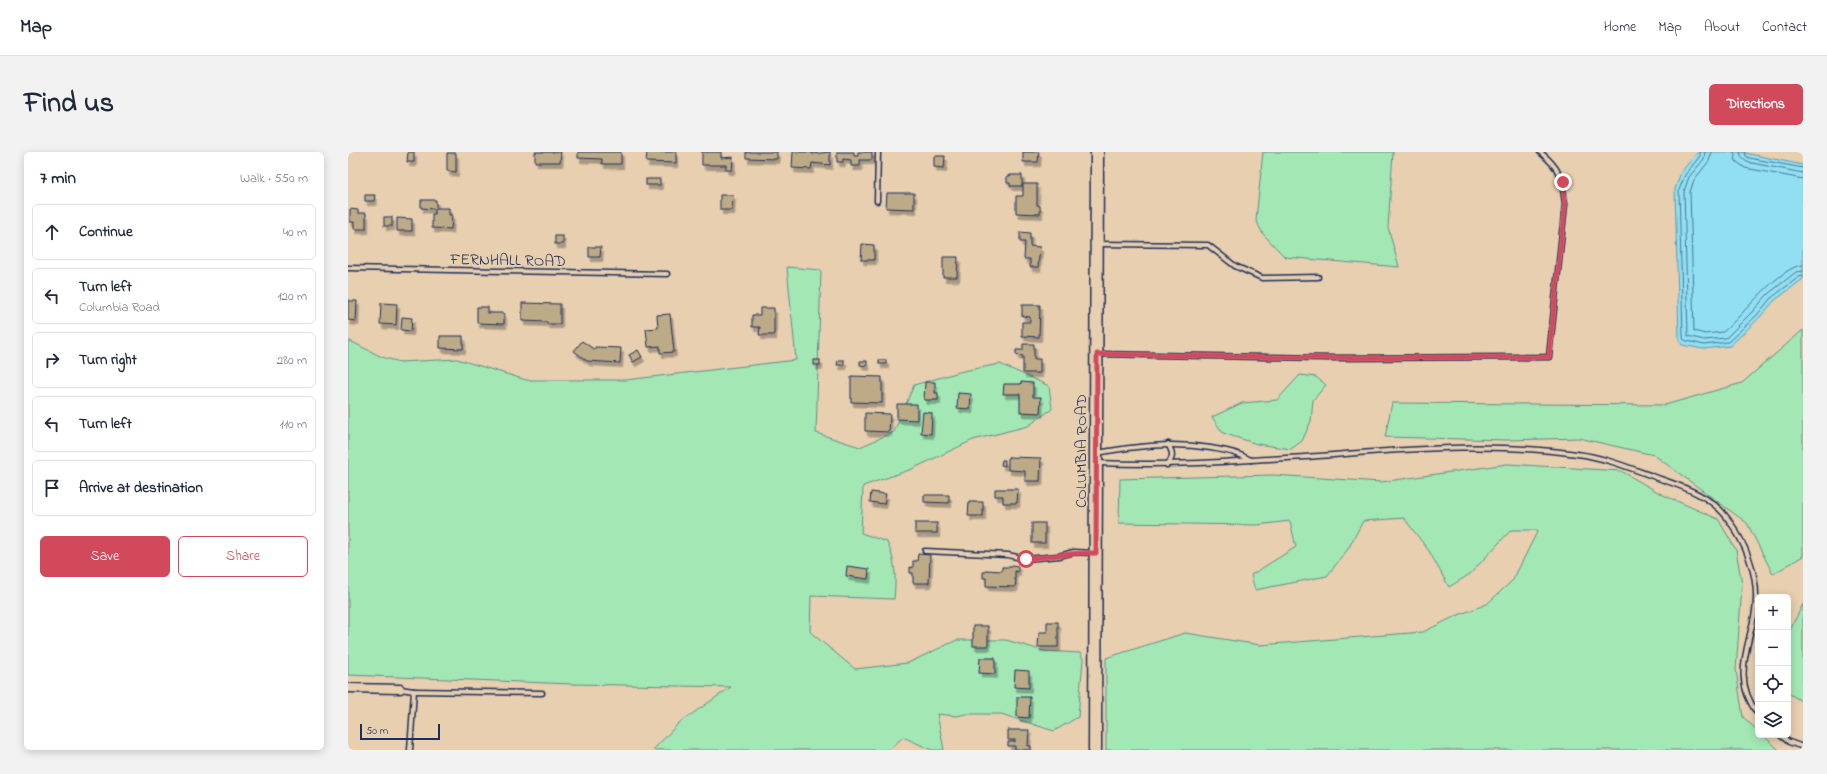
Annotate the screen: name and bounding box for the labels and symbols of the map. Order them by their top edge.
route end [1554,173,1572,191]
street label: FERNHALL ROAD [449,248,566,274]
street label: COLUMBIA ROAD [1070,394,1094,508]
route start [1017,550,1035,568]
scale bar [360,722,440,741]

